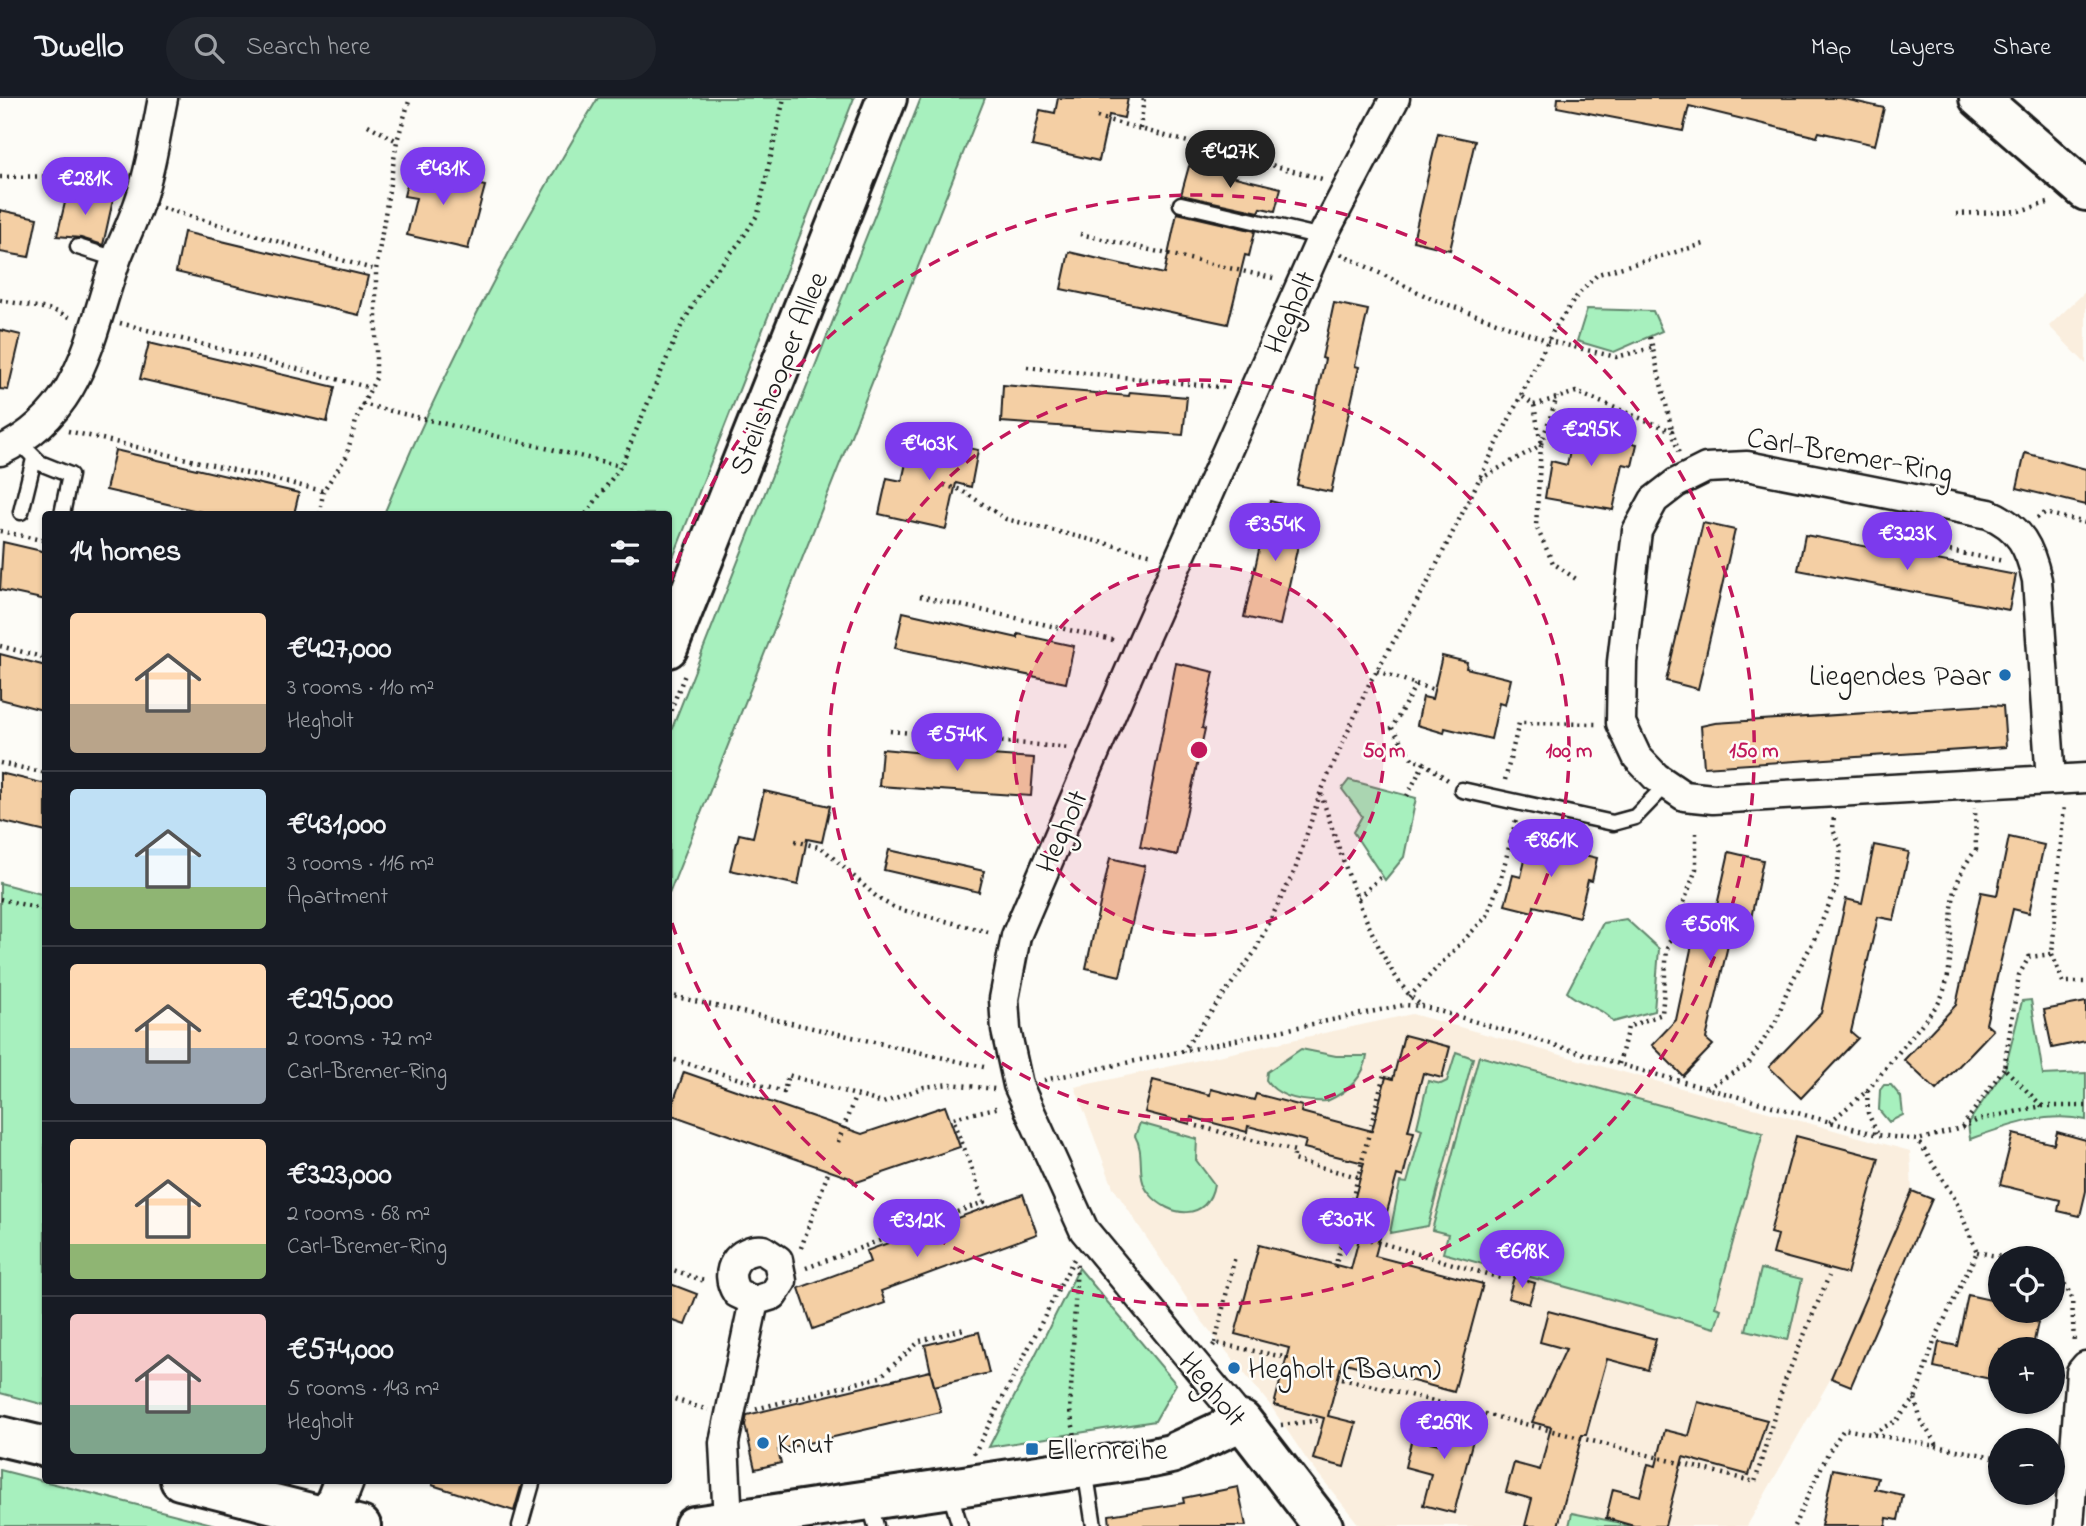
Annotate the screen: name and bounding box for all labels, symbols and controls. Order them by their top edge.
search box [166,17,656,80]
text: Dwello [35,24,124,72]
icon: search [190,29,228,67]
text: Search here [246,29,370,67]
text: Map [1811,31,1851,66]
text: Layers [1889,31,1955,66]
text: Share [1993,31,2051,66]
pin: €427K [1181,130,1279,190]
text: €427K [1201,136,1259,169]
pin: €431K [394,148,492,207]
text: €431K [416,153,470,186]
pin: €281K [36,158,134,217]
text: €281K [58,163,112,196]
street label: Hegholt [1254,264,1330,362]
street label: Steilshooper Allee [720,265,842,482]
pin: €295K [1542,408,1640,468]
text: €295K [1562,414,1620,447]
street label: Carl-Bremer-Ring [1743,417,1956,497]
pin: €403K [880,422,978,482]
text: €403K [901,428,957,461]
pin: €354K [1226,504,1324,563]
text: €354K [1245,509,1305,542]
pin: €323K [1858,512,1956,572]
text: €323K [1878,518,1936,551]
text: 14 homes [70,531,181,575]
icon: filters [606,534,644,572]
text: €427,000 [287,628,392,672]
icon: home [126,641,210,725]
place label: Liegendes Paar [1809,656,1992,700]
marker: Liegendes Paar [1997,667,2013,683]
text: 3 rooms · 110 m² [287,672,434,705]
text: Hegholt [287,705,354,738]
pin: €574K [908,714,1006,773]
text: €574K [927,719,987,752]
text: 50 m [1363,737,1405,767]
text: 100 m [1546,737,1592,767]
text: 150 m [1729,737,1779,767]
centre of rings [1187,738,1211,762]
street label: Hegholt [1026,783,1102,881]
text: €431,000 [287,804,386,848]
icon: home [126,817,210,901]
pin: €861K [1502,820,1600,879]
text: €861K [1524,825,1578,858]
text: 3 rooms · 116 m² [287,848,434,881]
text: Apartment [287,881,388,914]
pin: €509K [1661,904,1759,963]
text: €509K [1681,909,1739,942]
text: €295,000 [287,979,393,1023]
icon: home [126,992,210,1076]
text: 2 rooms · 72 m² [287,1023,433,1056]
text: Carl-Bremer-Ring [287,1056,447,1089]
text: €323,000 [287,1154,392,1198]
icon: home [126,1167,210,1251]
text: 2 rooms · 68 m² [287,1198,430,1231]
pin: €307K [1297,1198,1395,1258]
pin: €312K [868,1200,966,1259]
text: €307K [1318,1204,1374,1237]
text: €312K [889,1205,945,1238]
pin: €618K [1473,1230,1571,1290]
text: Carl-Bremer-Ring [287,1231,447,1264]
text: €618K [1495,1236,1549,1269]
map controls [1988,1246,2065,1505]
button: locate [1988,1246,2065,1323]
text: €574,000 [287,1329,394,1373]
button: + [1988,1337,2065,1414]
icon: home [126,1342,210,1426]
street label: Hegholt [1166,1343,1256,1438]
place label: Hegholt (Baum) [1248,1349,1441,1393]
marker: Hegholt (Baum) [1226,1360,1242,1376]
text: 5 rooms · 143 m² [287,1373,440,1406]
pin: €269K [1395,1402,1493,1461]
text: Hegholt [287,1406,354,1439]
text: €269K [1416,1407,1472,1440]
place label: Knut [777,1424,834,1468]
button: − [1988,1428,2065,1505]
place label: Ellernreihe [1046,1430,1168,1474]
marker: Knut [755,1435,771,1451]
marker: Ellernreihe [1024,1441,1040,1457]

